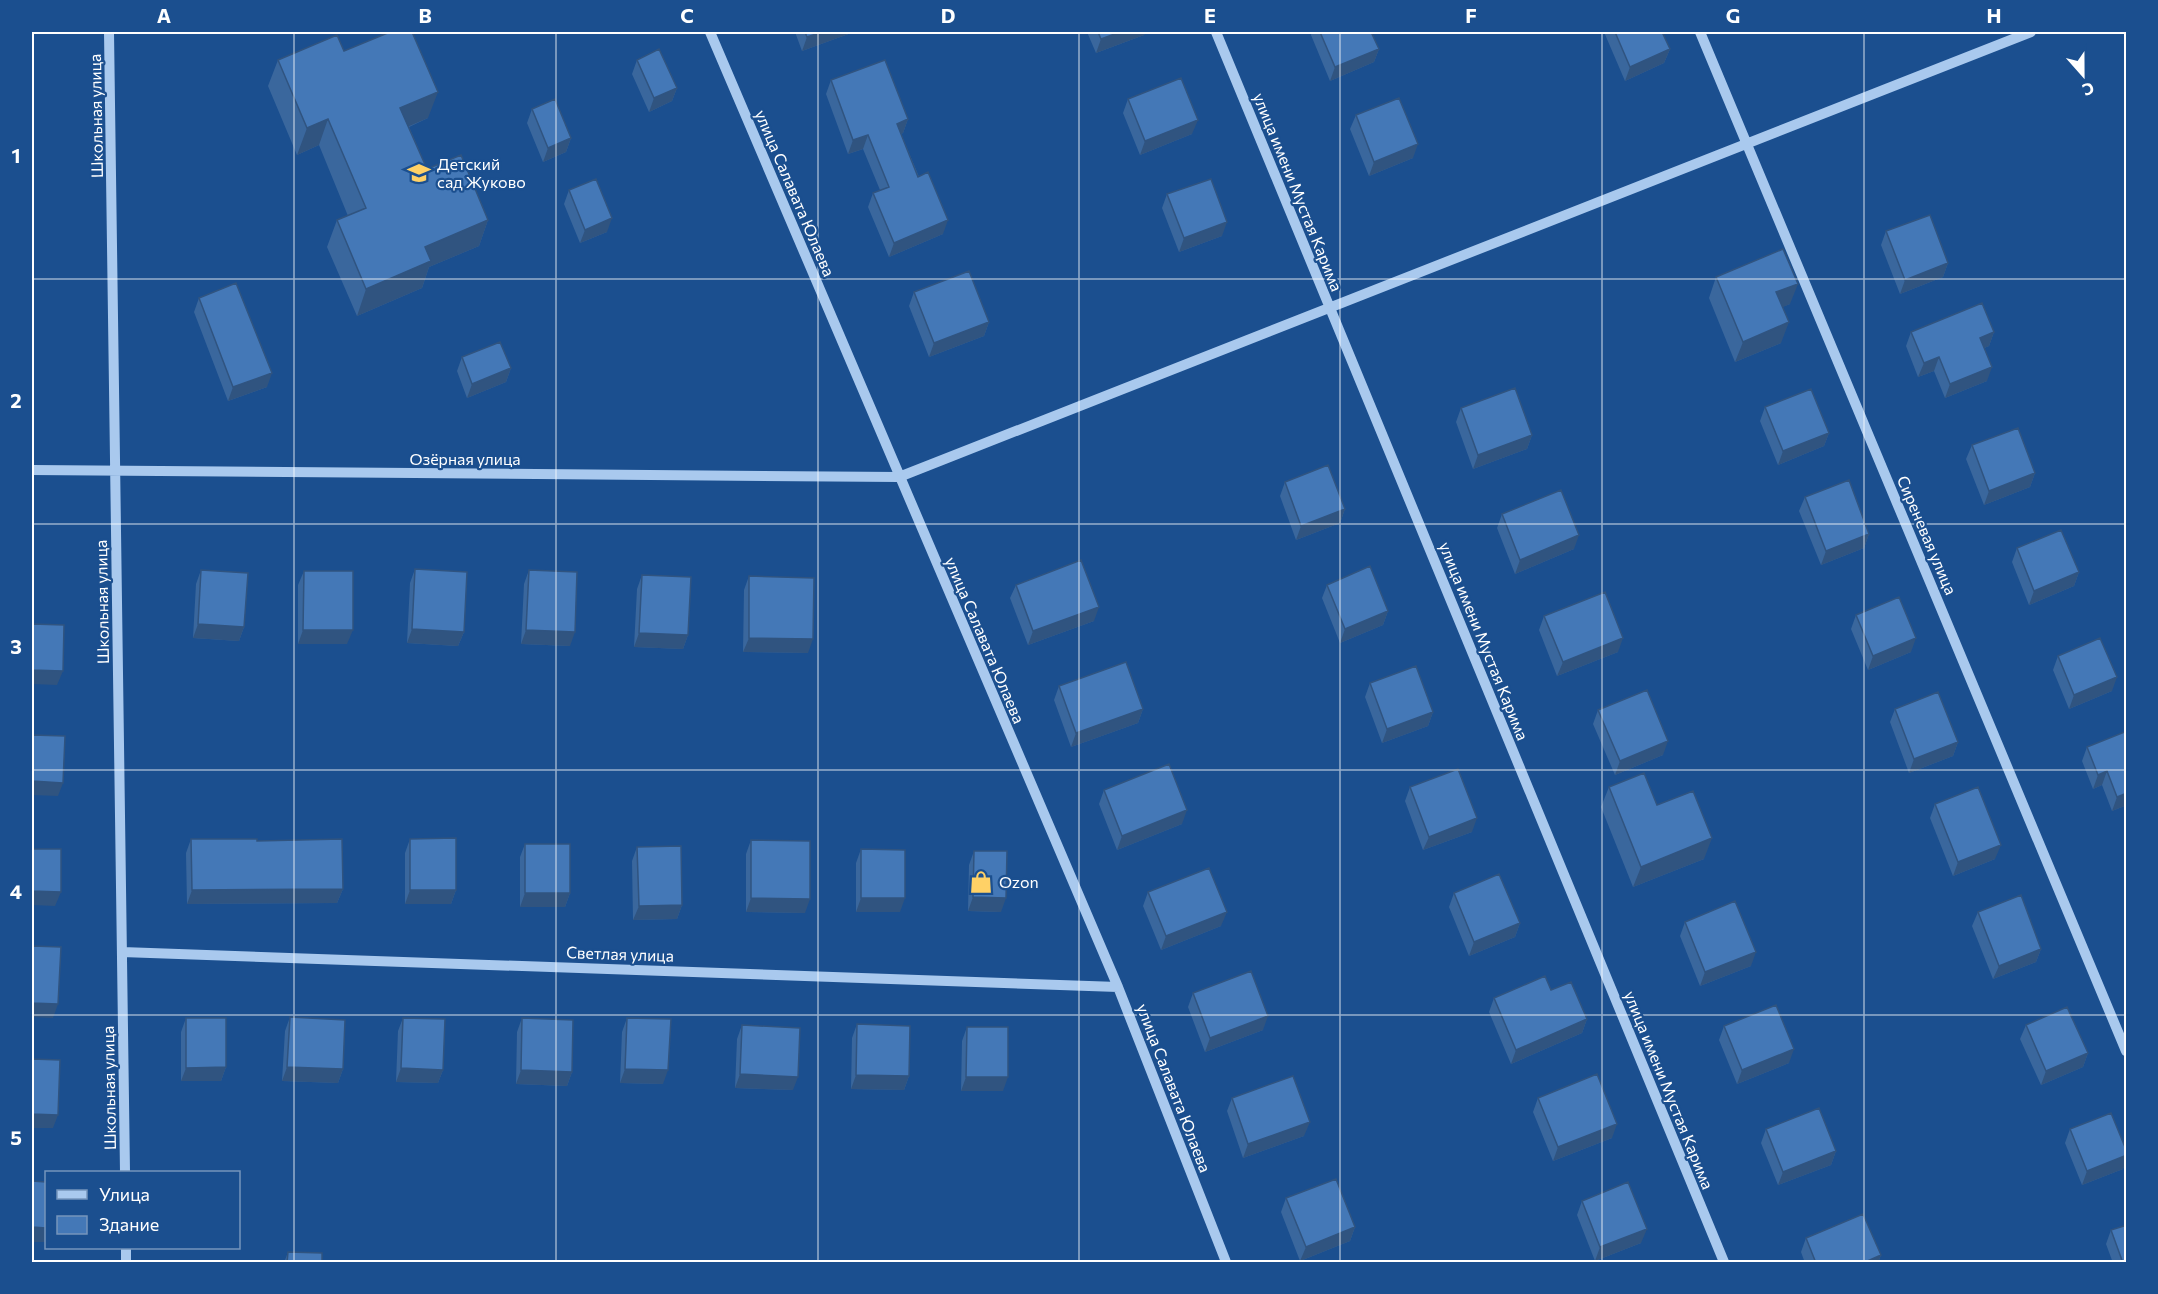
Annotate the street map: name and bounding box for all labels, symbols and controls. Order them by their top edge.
text: A [157,3,171,27]
text: B [418,3,432,27]
text: C [680,3,694,27]
text: D [941,3,955,27]
text: E [1204,3,1216,27]
text: F [1465,3,1477,27]
text: G [1726,3,1740,27]
text: H [1987,3,2002,27]
north arrow [2053,45,2113,105]
street label: Школьная улица [85,54,106,178]
text: С [2080,79,2097,100]
street label: улица имени Мустая Карима [1250,90,1347,294]
street label: улица Салавата Юлаева [752,107,839,279]
text: 1 [11,143,21,167]
place label: Детский сад Жуково [437,154,526,191]
school or university icon: Детский сад Жуково [406,160,432,186]
text: 2 [10,388,22,412]
street label: Озёрная улица [409,449,521,468]
street label: Сиреневая улица [1894,472,1961,597]
street label: улица имени Мустая Карима [1436,539,1533,743]
street label: Школьная улица [91,540,112,664]
street label: улица Салавата Юлаева [942,554,1029,726]
text: 3 [10,634,22,658]
shop icon: Ozon [968,869,994,895]
place label: Ozon [999,872,1039,891]
text: 4 [10,879,22,903]
street label: Светлая улица [566,942,674,965]
street label: улица имени Мустая Карима [1621,988,1718,1192]
street label: улица Салавата Юлаева [1133,1001,1215,1175]
street label: Школьная улица [98,1026,119,1150]
text: 5 [10,1125,22,1149]
legend [45,1171,240,1249]
text: Улица [99,1183,150,1205]
text: Здание [99,1213,159,1235]

